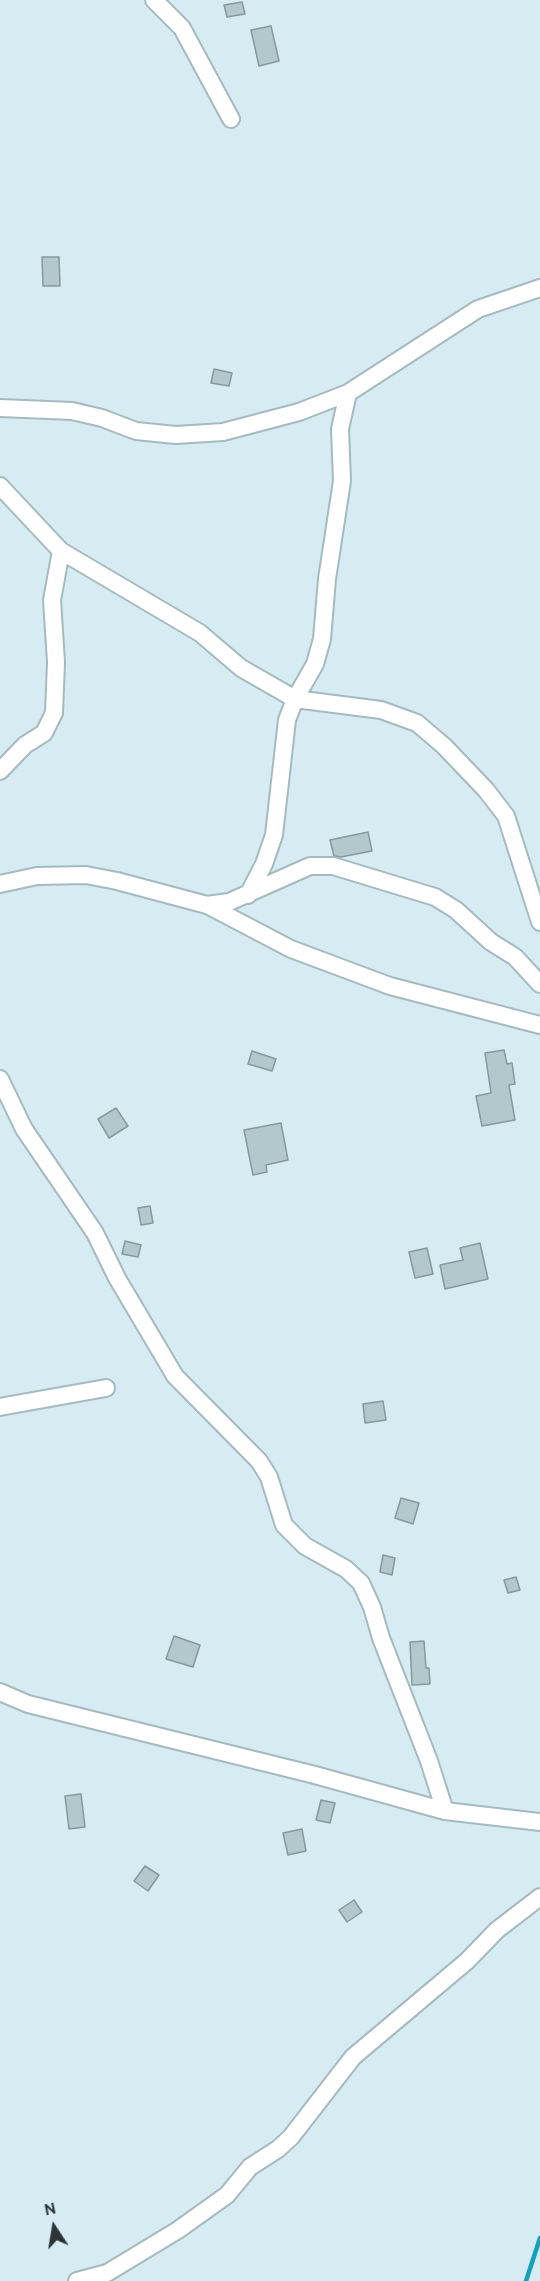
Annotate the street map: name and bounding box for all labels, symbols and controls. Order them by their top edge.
north arrow [24,2197,84,2257]
text: N [43,2198,58,2219]

